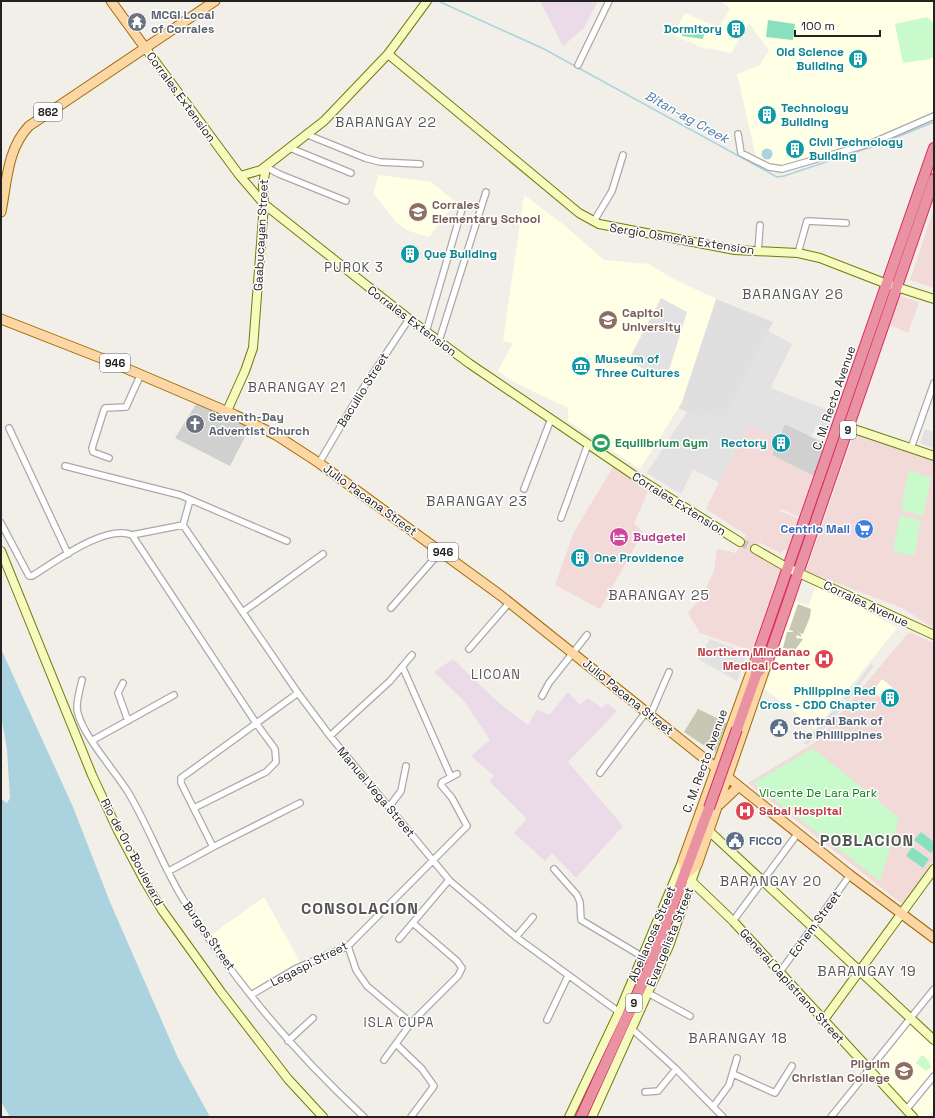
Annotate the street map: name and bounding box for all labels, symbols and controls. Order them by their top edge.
place label: MCGI Local of Corrales [151,7,214,37]
temple icon: MCGI Local of Corrales [126,11,148,33]
scale bar [795,12,880,38]
building icon: Dormitory [725,18,747,40]
text: 100 m [801,18,835,34]
place label: Dormitory [664,21,722,37]
place label: Old Science Building [776,44,844,74]
building icon: Old Science Building [847,48,869,70]
street label: Corrales Extension [143,49,219,145]
water label: Bitan-ag Creek [642,87,734,148]
place label: Technology Building [781,100,849,130]
road number: 862 [34,103,62,121]
building icon: Technology Building [756,104,778,126]
district label: BARANGAY 22 [335,113,437,131]
place label: Civil Technology Building [809,134,903,164]
building icon: Civil Technology Building [784,138,806,160]
street label: Gaabucayan Street [250,179,272,291]
place label: Corrales Elementary School [432,197,540,227]
school or university icon: Corrales Elementary School [407,201,429,223]
street label: Sergio Osmeña Extension [608,220,756,258]
building icon: Que Building [399,243,421,265]
place label: Que Building [424,246,497,262]
district label: PUROK 3 [324,259,384,276]
street label: Corrales Extension [364,282,460,360]
district label: BARANGAY 26 [742,285,844,303]
place label: Capitol University [622,305,681,335]
school or university icon: Capitol University [597,309,619,331]
street label: C. M. Recto Avenue [809,344,859,452]
street label: Bacullio Street [334,350,392,430]
place label: Museum of Three Cultures [595,351,680,381]
road number: 946 [100,354,130,372]
museum icon: Museum of Three Cultures [570,355,592,377]
district label: BARANGAY 21 [247,378,347,396]
place label: Seventh-Day Adventist Church [209,409,310,439]
church icon: Seventh-Day Adventist Church [184,413,206,435]
road number: 9 [840,421,856,439]
sports icon: Equilibrium Gym [590,432,612,454]
building icon: Rectory [770,432,792,454]
place label: Equilibrium Gym [615,435,708,451]
place label: Rectory [721,435,767,451]
street label: Julio Pacana Street [320,460,420,540]
street label: Corrales Extension [629,469,729,539]
district label: BARANGAY 23 [426,492,528,510]
supermarket icon: Centrio Mall [853,518,875,540]
place label: Centrio Mall [780,521,850,537]
hotel icon: Budgetel [608,526,630,548]
place label: Budgetel [633,529,686,545]
road number: 946 [428,543,458,561]
building icon: One Providence [569,547,591,569]
place label: One Providence [594,550,684,566]
street label: Corrales Avenue [821,577,911,631]
district label: BARANGAY 25 [608,586,710,604]
place label: Northern Mindanao Medical Center [698,644,810,674]
hospital icon: Northern Mindanao Medical Center [813,648,835,670]
street label: Julio Pacana Street [579,655,677,739]
district label: LICOAN [471,666,521,683]
place label: Philippine Red Cross - CDO Chapter [760,683,876,713]
building icon: Philippine Red Cross - CDO Chapter [879,687,901,709]
street label: C. M. Recto Avenue [679,707,731,815]
place label: Central Bank of the Phillippines [793,713,883,743]
public building icon: Central Bank of the Phillippines [768,717,790,739]
street label: Manuel Vega Street [333,743,419,841]
park label: Vicente De Lara Park [759,785,878,801]
street label: Rio de Oro Boulevard [97,795,167,909]
hospital icon: Sabal Hospital [734,800,756,822]
place label: Sabal Hospital [759,803,842,819]
public building icon: FICCO [724,830,746,852]
district label: POBLACION [820,830,914,851]
place label: FICCO [749,833,782,849]
district label: BARANGAY 20 [720,872,822,890]
street label: Abellanosa Street [625,884,679,984]
street label: Evangelista Street [643,885,697,989]
street label: Echem Street [785,888,845,960]
street label: Burgos Street [179,898,239,974]
district label: CONSOLACION [301,898,419,919]
street label: General Capistrano Street [736,925,848,1047]
street label: Legaspi Street [268,938,350,990]
district label: BARANGAY 19 [817,962,917,980]
road number: 9 [626,994,642,1012]
district label: ISLA CUPA [364,1014,434,1031]
district label: BARANGAY 18 [688,1029,788,1047]
place label: Pilgrim Christian College [792,1056,890,1086]
school or university icon: Pilgrim Christian College [893,1060,915,1082]

